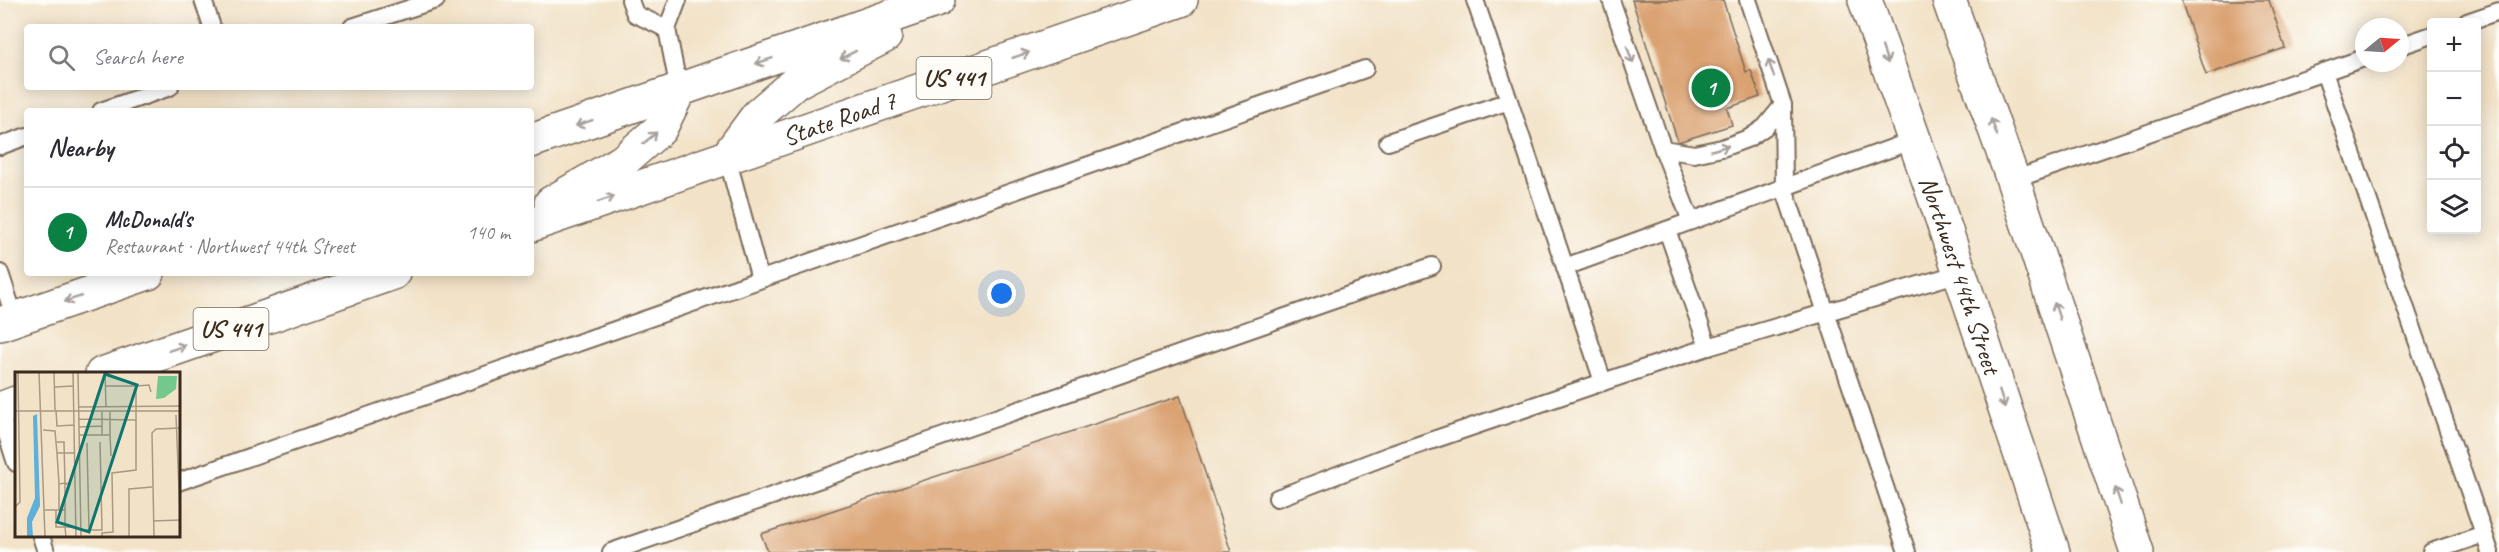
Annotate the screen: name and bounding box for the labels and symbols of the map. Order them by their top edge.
north arrow [2355,18,2409,72]
one-way arrow [1625,45,1636,64]
one-way arrow [1880,45,1891,64]
one-way arrow [1011,49,1030,60]
one-way arrow [839,50,857,62]
one-way arrow [755,56,774,67]
road number: US 441 [916,57,992,99]
one-way arrow [1765,59,1776,78]
pin: 1 [1692,66,1730,110]
street label: State Road 7 [778,83,902,153]
one-way arrow [575,118,594,129]
one-way arrow [1988,118,1999,137]
one-way arrow [642,131,658,144]
one-way arrow [1710,142,1729,153]
street label: Northwest 44th Street [1912,172,2010,380]
one-way arrow [596,193,615,204]
your location [987,279,1016,308]
one-way arrow [64,294,83,305]
one-way arrow [2050,303,2061,321]
road number: US 441 [194,308,268,350]
one-way arrow [167,341,186,352]
inset map [15,372,180,537]
one-way arrow [1997,389,2008,408]
one-way arrow [2112,488,2123,506]

